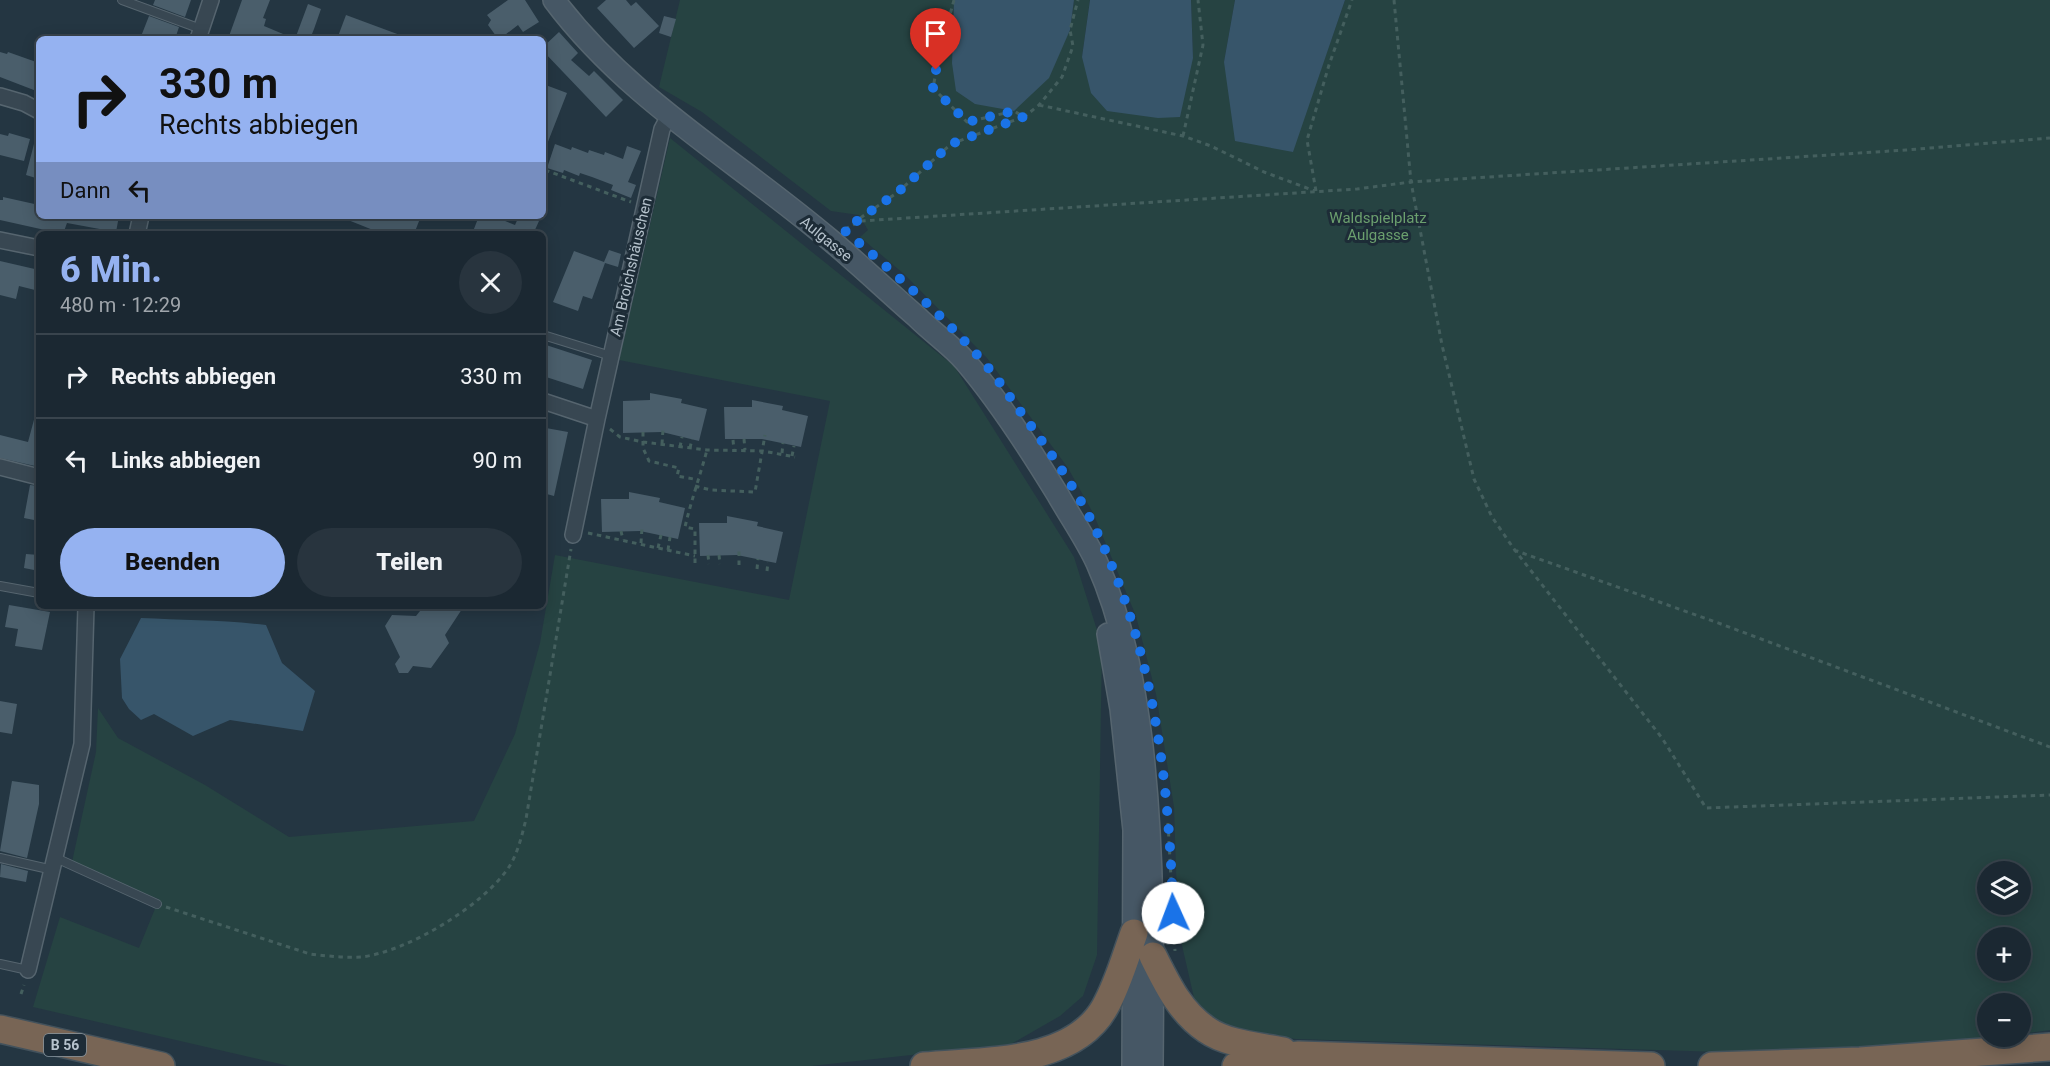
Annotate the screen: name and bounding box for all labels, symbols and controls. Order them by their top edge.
pin [910,8,961,70]
icon: arrive [919,17,952,50]
text: 330 m [159,59,278,108]
icon: right [60,60,138,138]
text: Rechts abbiegen [159,109,359,141]
icon: left [123,174,156,207]
text: Dann [60,178,111,203]
street label: Am Broichshäuschen [606,196,656,338]
park label: Waldspielplatz Aulgasse [1329,209,1427,244]
street label: Aulgasse [796,213,856,265]
text: 6 Min. [60,249,162,291]
button: close [459,251,522,314]
text: 480 m · 12:29 [60,293,181,317]
icon: right [60,360,93,393]
text: Rechts abbiegen [111,364,276,389]
text: 330 m [460,364,522,389]
icon: left [60,444,93,477]
text: Links abbiegen [111,448,261,473]
text: 90 m [473,448,522,473]
button: Beenden [60,528,285,597]
button: Teilen [297,528,522,597]
map controls [1977,861,2031,1047]
button: layers [1977,861,2031,915]
position arrow [1141,881,1205,945]
button: + [1977,927,2031,981]
button: − [1977,993,2031,1047]
road number: B 56 [44,1034,86,1056]

